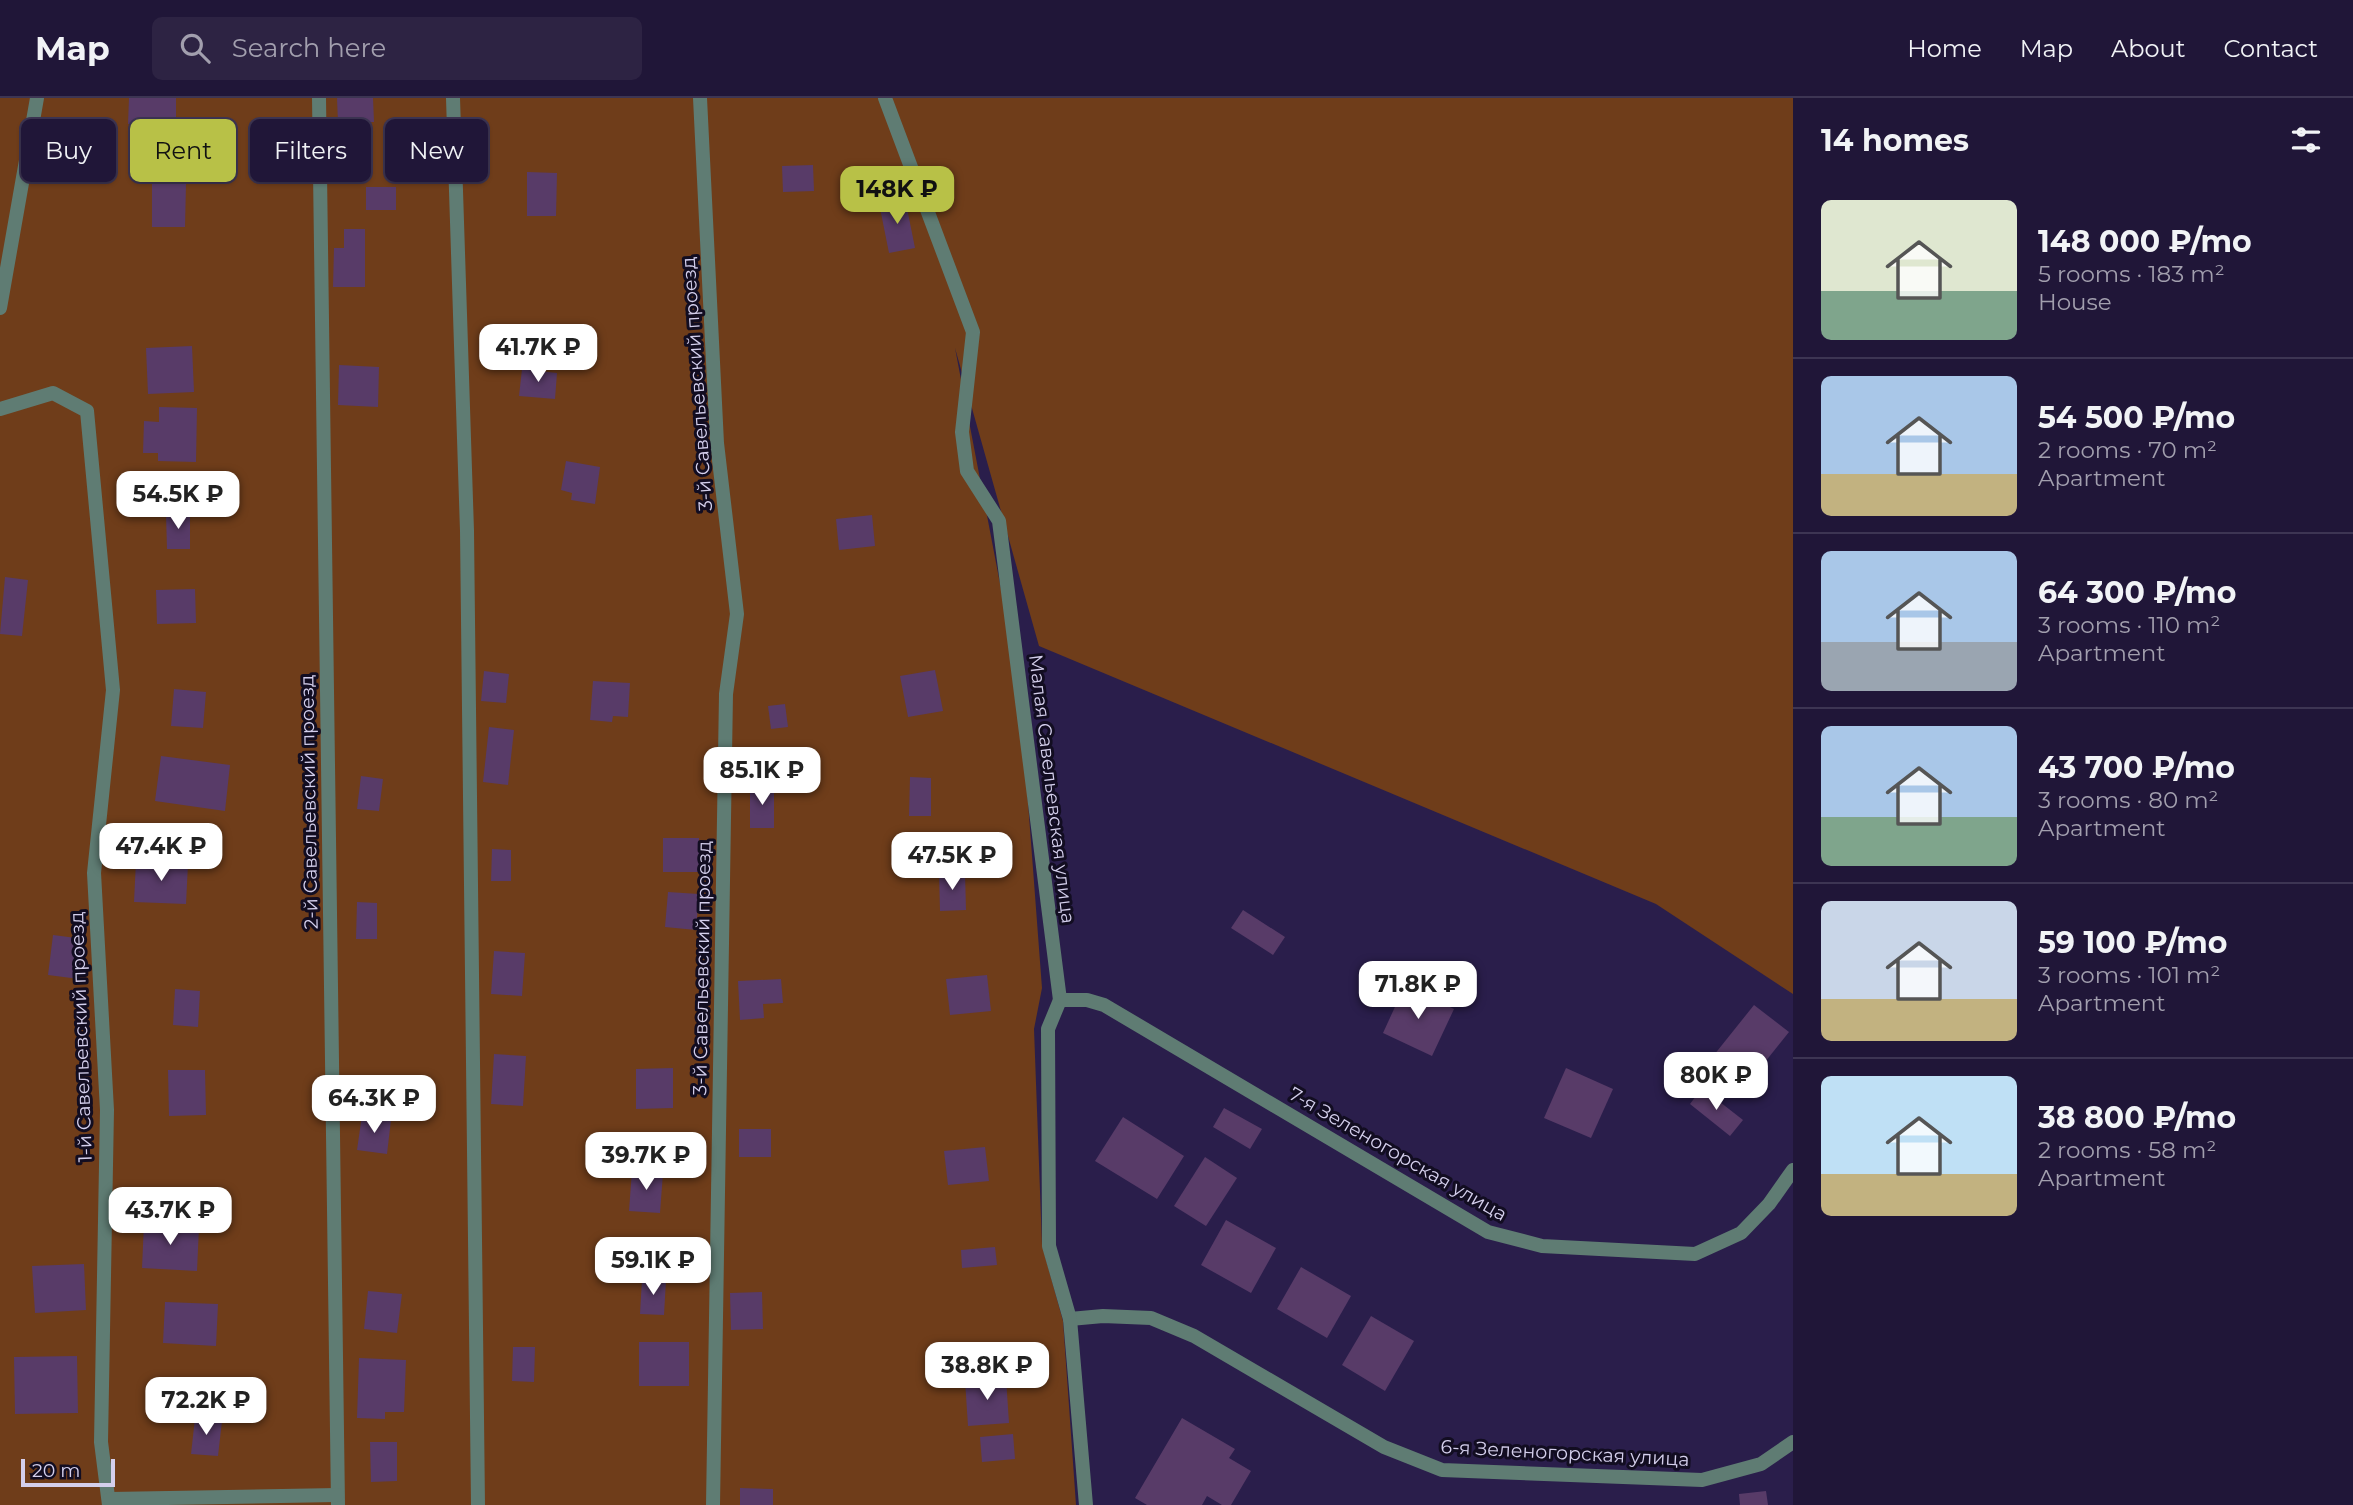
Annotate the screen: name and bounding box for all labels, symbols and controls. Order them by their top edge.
search box [152,17,642,80]
text: Map [35,28,110,68]
icon: search [176,29,214,67]
text: Search here [232,32,386,64]
text: Home [1907,34,1982,63]
text: Map [2020,34,2073,63]
text: About [2111,34,2185,63]
text: Contact [2223,34,2318,63]
chip: Buy [21,119,116,182]
chip: Rent [130,119,236,182]
chip: Filters [250,119,371,182]
chip: New [385,119,488,182]
icon: filters [2287,121,2325,159]
text: 14 homes [1821,122,1969,159]
pin: 148K ₽ [840,166,954,226]
text: 148K ₽ [856,175,938,203]
text: 148 000 ₽/mo [2038,223,2252,260]
icon: home [1877,228,1961,312]
street label: 3-й Савельевский проезд [677,256,717,512]
text: 5 rooms · 183 m² [2038,260,2225,288]
text: House [2038,288,2112,316]
pin: 41.7K ₽ [473,324,603,384]
text: 41.7K ₽ [495,333,581,361]
text: 54 500 ₽/mo [2038,399,2235,436]
icon: home [1877,404,1961,488]
text: 2 rooms · 70 m² [2038,436,2217,464]
text: Apartment [2038,464,2166,492]
pin: 54.5K ₽ [113,472,243,531]
text: 54.5K ₽ [132,480,224,508]
text: 64 300 ₽/mo [2038,574,2236,611]
icon: home [1877,579,1961,663]
text: 3 rooms · 110 m² [2038,611,2220,639]
text: Apartment [2038,639,2166,667]
street label: Малая Савельевская улица [1024,653,1080,925]
street label: 2-й Савельевский проезд [295,675,323,929]
pin: 85.1K ₽ [697,748,827,807]
text: 43 700 ₽/mo [2038,749,2235,786]
icon: home [1877,754,1961,838]
text: 85.1K ₽ [720,756,804,784]
text: 3 rooms · 80 m² [2038,786,2218,814]
text: Apartment [2038,814,2166,842]
pin: 47.4K ₽ [96,824,226,883]
text: 47.4K ₽ [115,832,207,860]
pin: 47.5K ₽ [887,832,1017,892]
street label: 3-й Савельевский проезд [688,840,716,1096]
text: 47.5K ₽ [907,841,997,869]
street label: 1-й Савельевский проезд [65,911,97,1163]
text: 59 100 ₽/mo [2038,924,2228,961]
icon: home [1877,929,1961,1013]
text: 3 rooms · 101 m² [2038,961,2220,989]
pin: 71.8K ₽ [1353,962,1483,1021]
text: 71.8K ₽ [1375,970,1461,998]
text: Apartment [2038,989,2166,1017]
pin: 80K ₽ [1667,1052,1765,1112]
text: 80K ₽ [1680,1061,1752,1089]
pin: 64.3K ₽ [309,1076,439,1135]
street label: 7-я Зеленогорская улица [1285,1082,1511,1226]
text: 64.3K ₽ [328,1084,420,1112]
text: 38 800 ₽/mo [2038,1099,2236,1136]
icon: home [1877,1104,1961,1188]
pin: 39.7K ₽ [581,1132,711,1192]
text: 2 rooms · 58 m² [2038,1136,2216,1164]
text: 39.7K ₽ [601,1141,691,1169]
text: Apartment [2038,1164,2166,1192]
pin: 43.7K ₽ [105,1188,235,1247]
text: 43.7K ₽ [125,1196,215,1224]
pin: 59.1K ₽ [588,1238,718,1297]
text: 59.1K ₽ [611,1246,695,1274]
pin: 38.8K ₽ [922,1342,1052,1402]
text: 38.8K ₽ [941,1351,1033,1379]
pin: 72.2K ₽ [141,1378,271,1437]
text: 72.2K ₽ [161,1386,251,1414]
street label: 6-я Зеленогорская улица [1440,1435,1690,1471]
scale bar [21,1456,116,1488]
text: 20 m [32,1459,80,1482]

